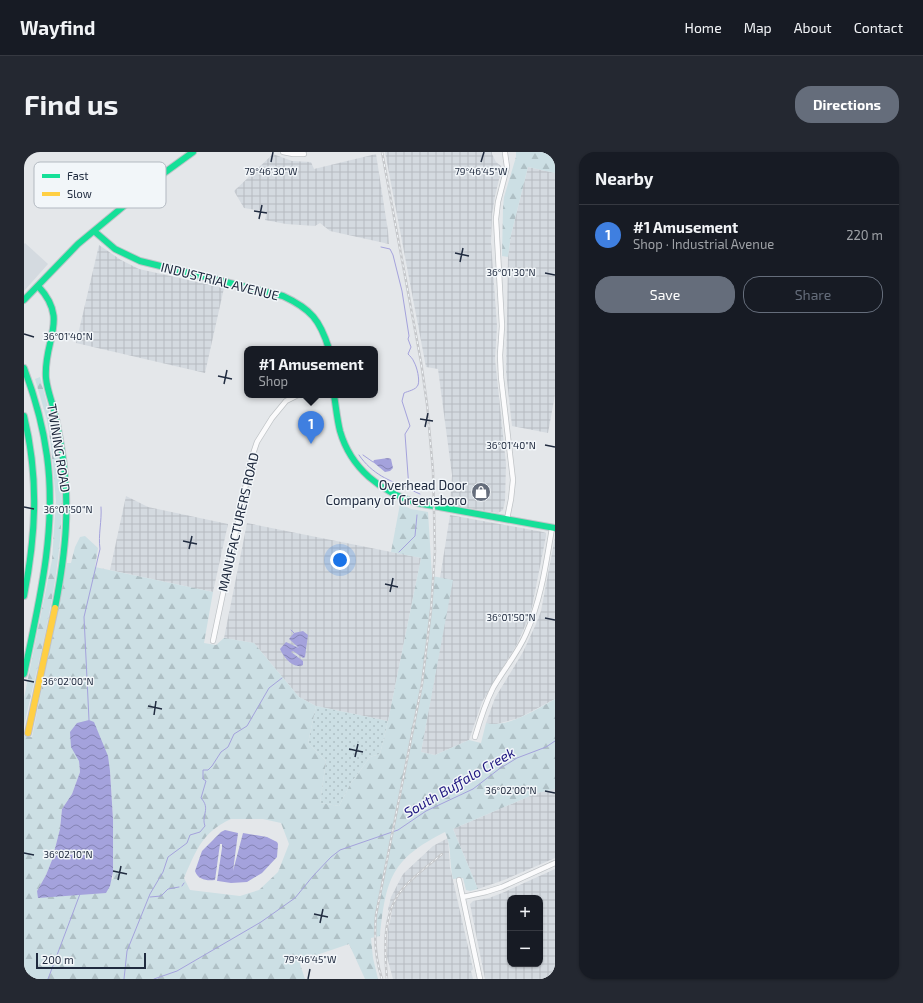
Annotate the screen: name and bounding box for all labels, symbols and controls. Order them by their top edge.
text: Wayfind [20,16,95,39]
text: Home [685,19,722,36]
text: Map [744,19,772,36]
text: About [794,19,832,36]
text: Contact [854,19,903,36]
button: Directions [795,86,899,123]
text: Find us [24,87,118,121]
legend [34,162,166,208]
text: 79°46'30"W [244,165,298,177]
text: 79°46'45"W [455,165,508,177]
text: Nearby [595,168,653,188]
text: Fast [67,169,89,182]
text: Slow [67,187,92,200]
text: #1 Amusement [633,218,738,236]
text: 1 [605,227,611,243]
text: 220 m [846,227,883,243]
text: Shop · Industrial Avenue [633,236,774,252]
street label: INDUSTRIAL AVENUE [159,259,281,303]
text: 36°01'30"N [486,266,536,278]
button: Save [595,276,735,313]
button: Share [743,276,883,313]
text: 36°01'40"N [43,330,93,342]
popup [244,346,378,398]
text: #1 Amusement [258,355,364,373]
text: Shop [258,373,288,389]
street label: TWINING ROAD [44,403,74,493]
pin: 1 [298,411,324,444]
text: 36°01'40"N [486,439,536,451]
street label: MANUFACTURERS ROAD [214,451,262,593]
place label: Overhead Door Company of Greensboro [326,477,467,508]
shop icon: Overhead Door Company of Greensboro [470,481,492,503]
text: 36°01'50"N [44,503,92,515]
your location [330,550,350,570]
text: 36°01'50"N [487,611,535,623]
text: 36°02'00"N [42,675,94,687]
water label: South Buffalo Creek [400,743,518,821]
text: 36°02'00"N [485,784,537,796]
text: 36°02'10"N [43,848,93,860]
map controls [507,895,543,967]
button: + [507,895,543,931]
button: − [507,931,543,967]
scale bar [36,951,146,970]
text: 200 m [42,953,74,966]
text: 79°46'45"W [284,953,337,965]

